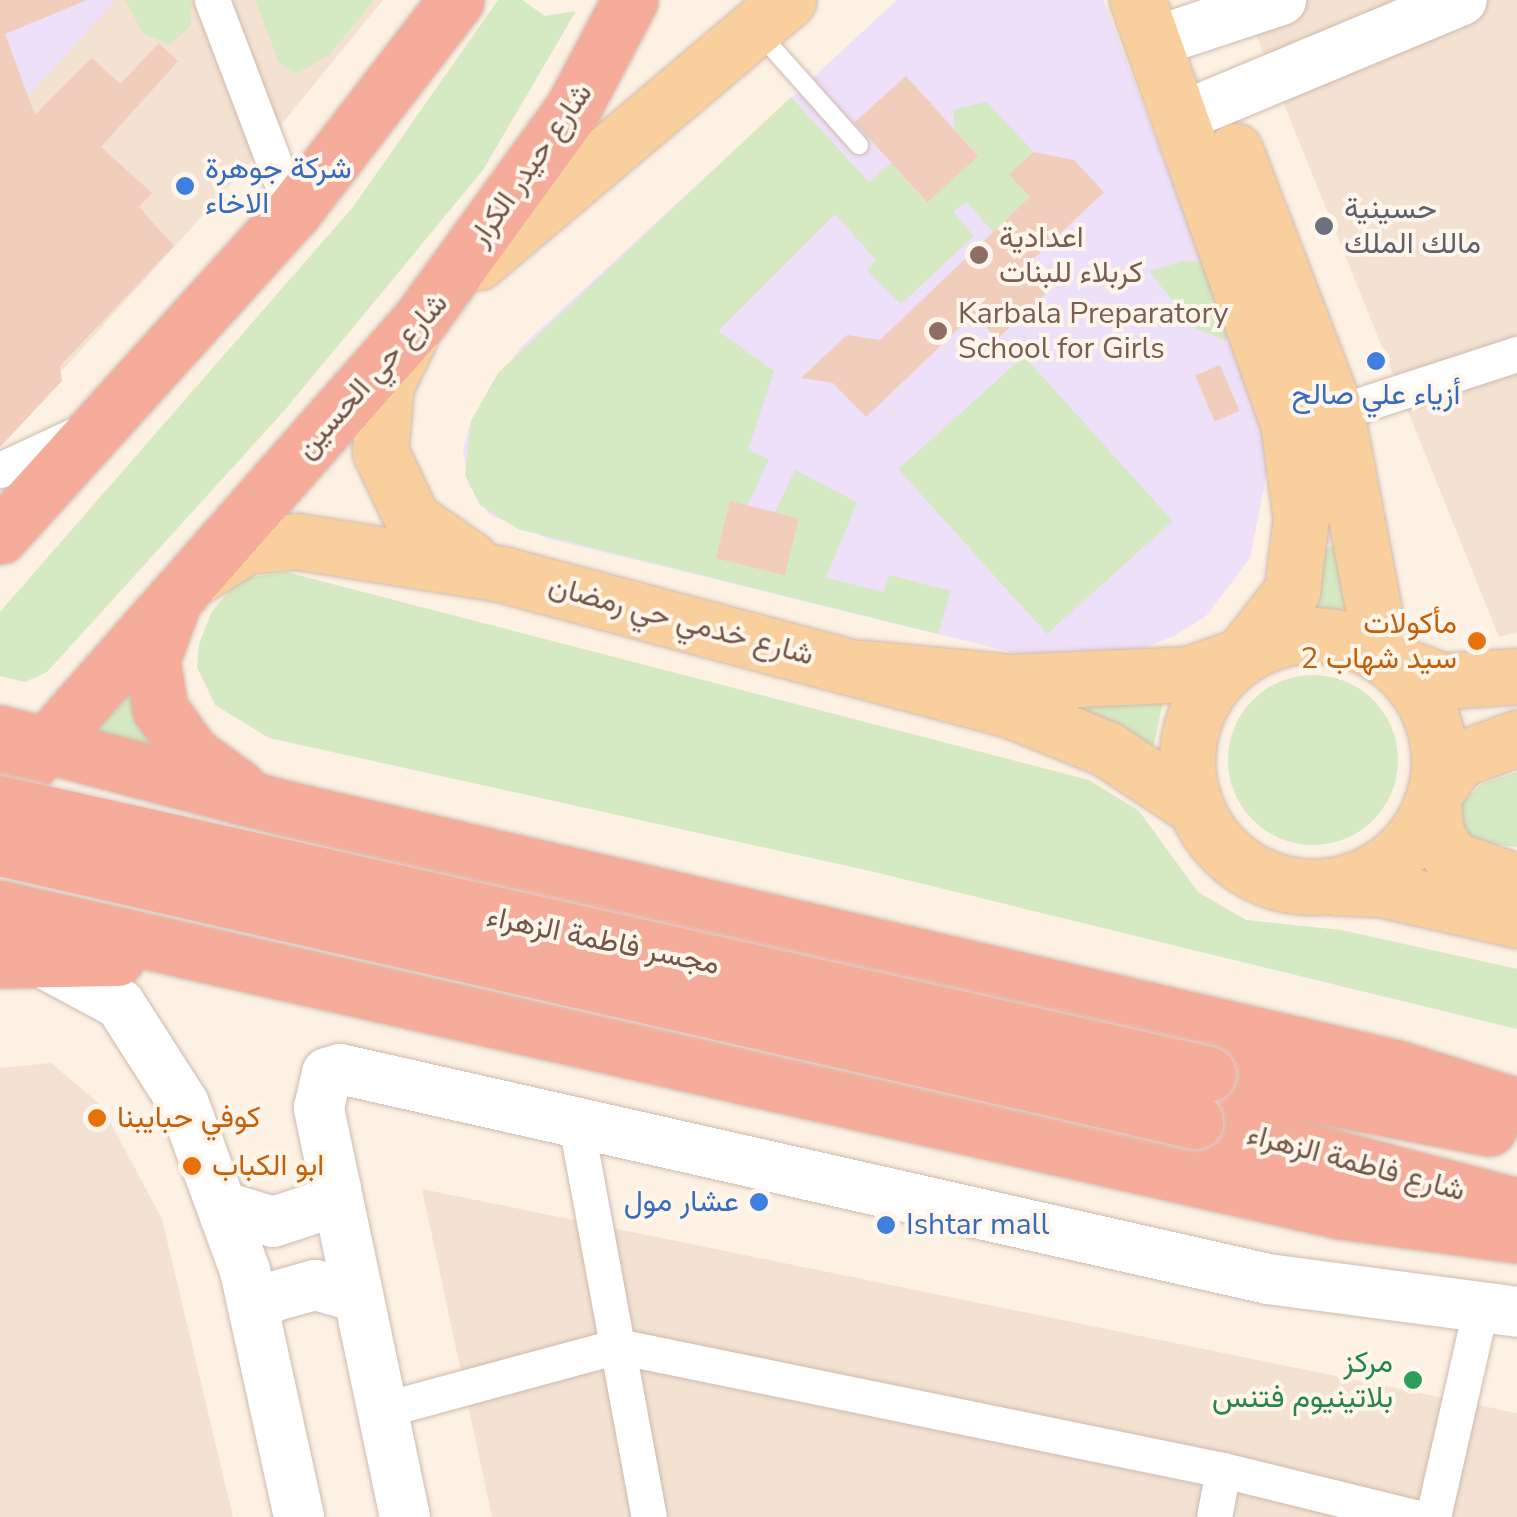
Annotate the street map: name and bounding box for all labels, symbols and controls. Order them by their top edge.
street label: شارع حيدر الكرار [462,77,600,253]
place label: شركة جوهرة الاخاء [205,151,352,222]
marker: شركة جوهرة الاخاء [174,175,196,197]
place label: حسينية مالك الملك [1344,191,1481,262]
marker: حسينية مالك الملك [1313,215,1335,237]
place label: اعدادية كربلاء للبنات [999,220,1143,290]
marker: اعدادية كربلاء للبنات [968,244,990,266]
street label: شارع حي الحسين [288,286,456,466]
place label: Karbala Preparatory School for Girls [958,296,1228,366]
marker: Karbala Preparatory School for Girls [927,320,949,342]
marker: أزياء علي صالح [1365,350,1387,372]
place label: أزياء علي صالح [1292,377,1460,413]
street label: شارع خدمي حي رمضان [544,568,818,674]
place label: مأكولات سيد شهاب 2 [1300,606,1457,676]
marker: مأكولات سيد شهاب 2 [1466,630,1488,652]
street label: مجسر فاطمة الزهراء [483,899,723,983]
place label: كوفي حبايبنا [117,1100,261,1136]
marker: كوفي حبايبنا [86,1107,108,1129]
street label: شارع فاطمة الزهراء [1243,1117,1469,1209]
place label: ابو الكباب [212,1148,324,1184]
marker: ابو الكباب [181,1155,203,1177]
place label: عشار مول [624,1184,739,1220]
marker: عشار مول [748,1191,770,1213]
place label: Ishtar mall [906,1207,1049,1243]
marker: Ishtar mall [875,1214,897,1236]
place label: مركز بلاتينيوم فتنس [1212,1345,1393,1416]
marker: مركز بلاتينيوم فتنس [1402,1369,1424,1391]

